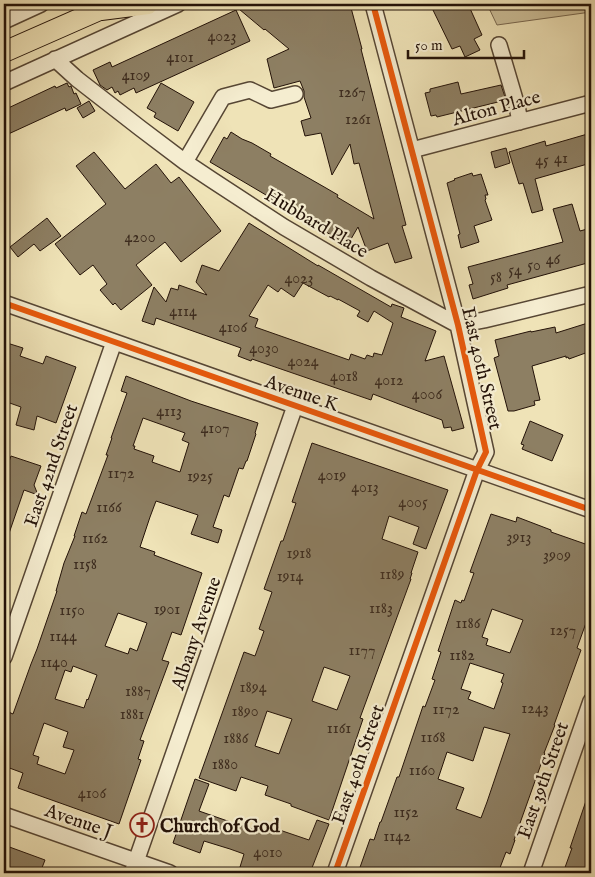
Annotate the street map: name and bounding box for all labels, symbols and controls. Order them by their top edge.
house number: 4023 [207,27,237,47]
scale bar [408,28,524,60]
text: 50 m [415,36,443,55]
house number: 4101 [166,48,194,68]
house number: 4109 [122,66,150,86]
house number: 1267 [338,83,366,103]
street label: Alton Place [449,86,543,132]
house number: 1261 [345,110,371,130]
house number: 41 [554,149,568,169]
house number: 45 [535,151,549,171]
street label: Hubbard Place [260,183,373,264]
house number: 4200 [124,228,156,248]
house number: 46 [546,250,561,270]
house number: 50 [527,256,541,276]
house number: 54 [508,261,522,281]
house number: 58 [490,268,502,288]
house number: 4023 [284,269,314,289]
house number: 4114 [169,302,197,322]
street label: East 40th Street [455,305,507,433]
house number: 4106 [219,318,247,338]
house number: 4030 [249,339,279,359]
house number: 4024 [287,352,319,372]
house number: 4018 [330,367,358,387]
street label: Avenue K [261,370,341,418]
house number: 4012 [374,371,404,391]
house number: 4006 [412,385,442,405]
street label: East 42nd Street [20,401,84,530]
house number: 4113 [156,402,182,422]
house number: 4107 [200,419,230,439]
house number: 1172 [108,464,134,484]
house number: 4019 [318,466,346,486]
house number: 1925 [187,467,213,487]
house number: 4013 [351,478,379,498]
house number: 4005 [398,493,428,513]
house number: 1166 [96,498,122,518]
house number: 3913 [507,528,531,548]
house number: 1162 [82,529,108,549]
house number: 1918 [286,544,312,564]
house number: 3909 [543,546,571,566]
house number: 1158 [73,555,97,575]
house number: 1189 [379,565,405,585]
house number: 1914 [277,567,304,587]
street label: Albany Avenue [166,574,228,694]
house number: 1183 [369,599,393,619]
house number: 1901 [154,600,180,620]
house number: 1150 [59,601,85,621]
house number: 1186 [456,614,481,634]
house number: 1257 [550,621,576,641]
house number: 1144 [49,627,77,647]
house number: 1177 [349,641,375,661]
house number: 1182 [449,646,475,666]
house number: 1140 [40,653,68,673]
house number: 1894 [240,678,267,698]
house number: 1887 [125,682,151,702]
house number: 1243 [521,699,549,719]
house number: 1172 [433,700,459,720]
street label: East 40th Street [327,701,391,828]
house number: 1890 [231,702,259,722]
house number: 1881 [120,705,144,725]
house number: 1161 [327,719,351,739]
street label: East 39th Street [513,719,575,842]
house number: 1168 [421,728,445,748]
house number: 1886 [223,729,249,749]
house number: 1880 [212,755,238,775]
house number: 1160 [409,761,435,781]
house number: 4106 [78,784,106,804]
street label: Avenue J [40,799,116,845]
house number: 1152 [393,803,419,823]
church icon: Church of God [129,812,155,838]
place label: Church of God [160,815,280,839]
house number: 1142 [383,827,411,847]
house number: 4010 [253,843,283,863]

